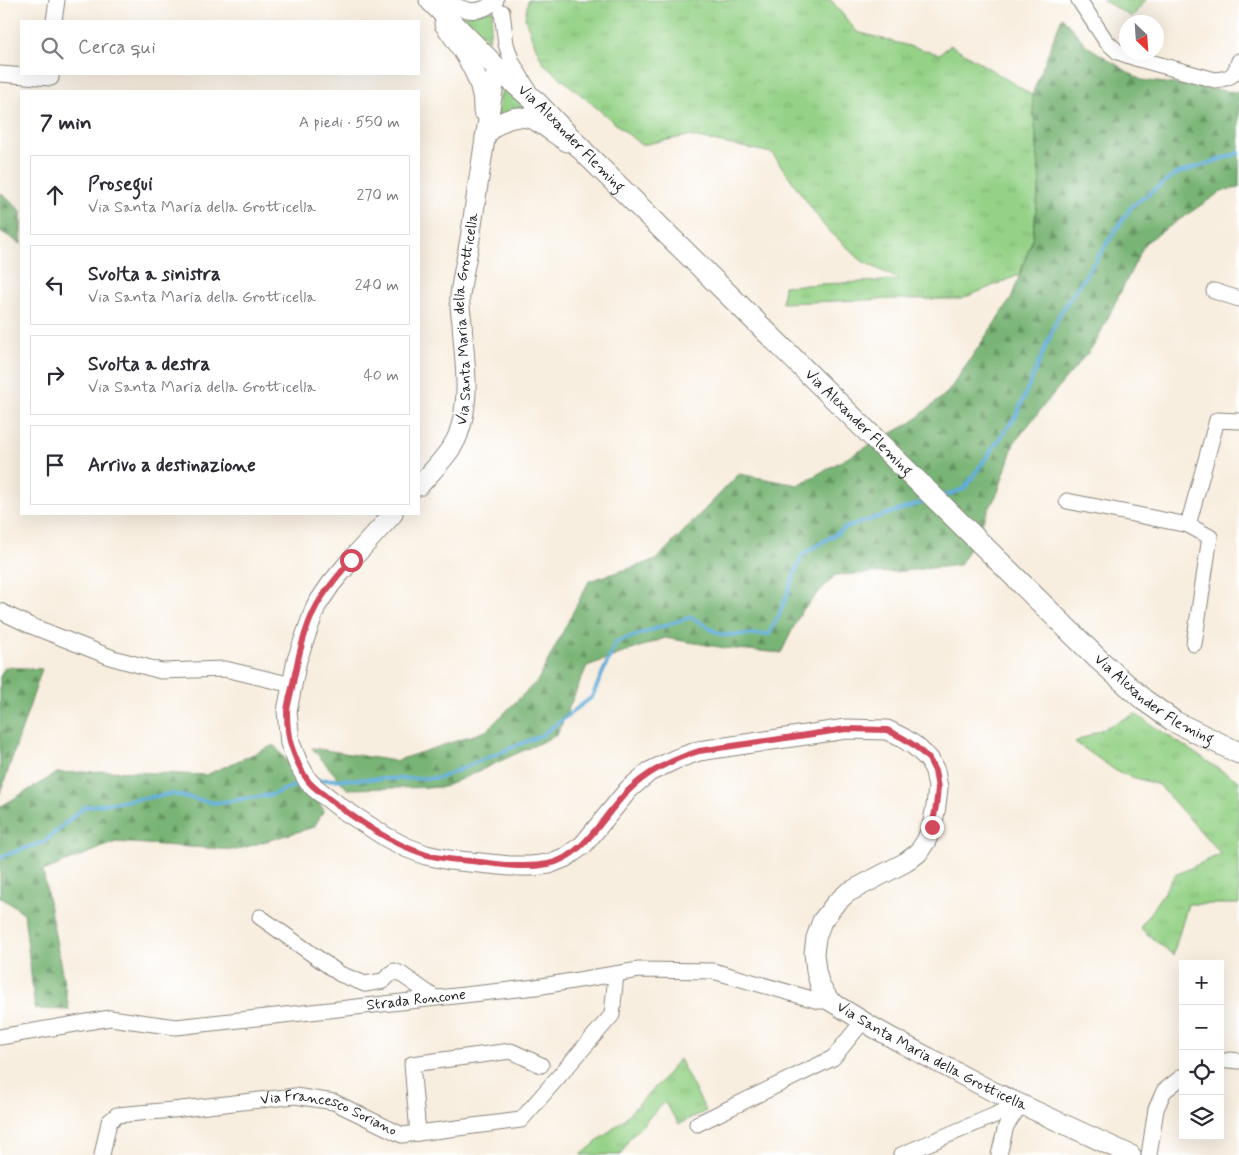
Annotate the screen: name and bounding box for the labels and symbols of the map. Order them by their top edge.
north arrow [1119,15,1164,60]
street label: Via Alexander Fleming [513,81,629,198]
street label: Via Santa Maria della Grotticella [450,211,484,427]
street label: Via Alexander Fleming [800,365,917,481]
route start [340,549,363,572]
street label: Via Alexander Fleming [1089,650,1217,750]
route end [921,816,944,839]
street label: Strada Roncone [366,985,467,1016]
street label: Via Santa Maria della Grotticella [833,997,1031,1116]
street label: Via Francesco Soriano [259,1086,400,1141]

